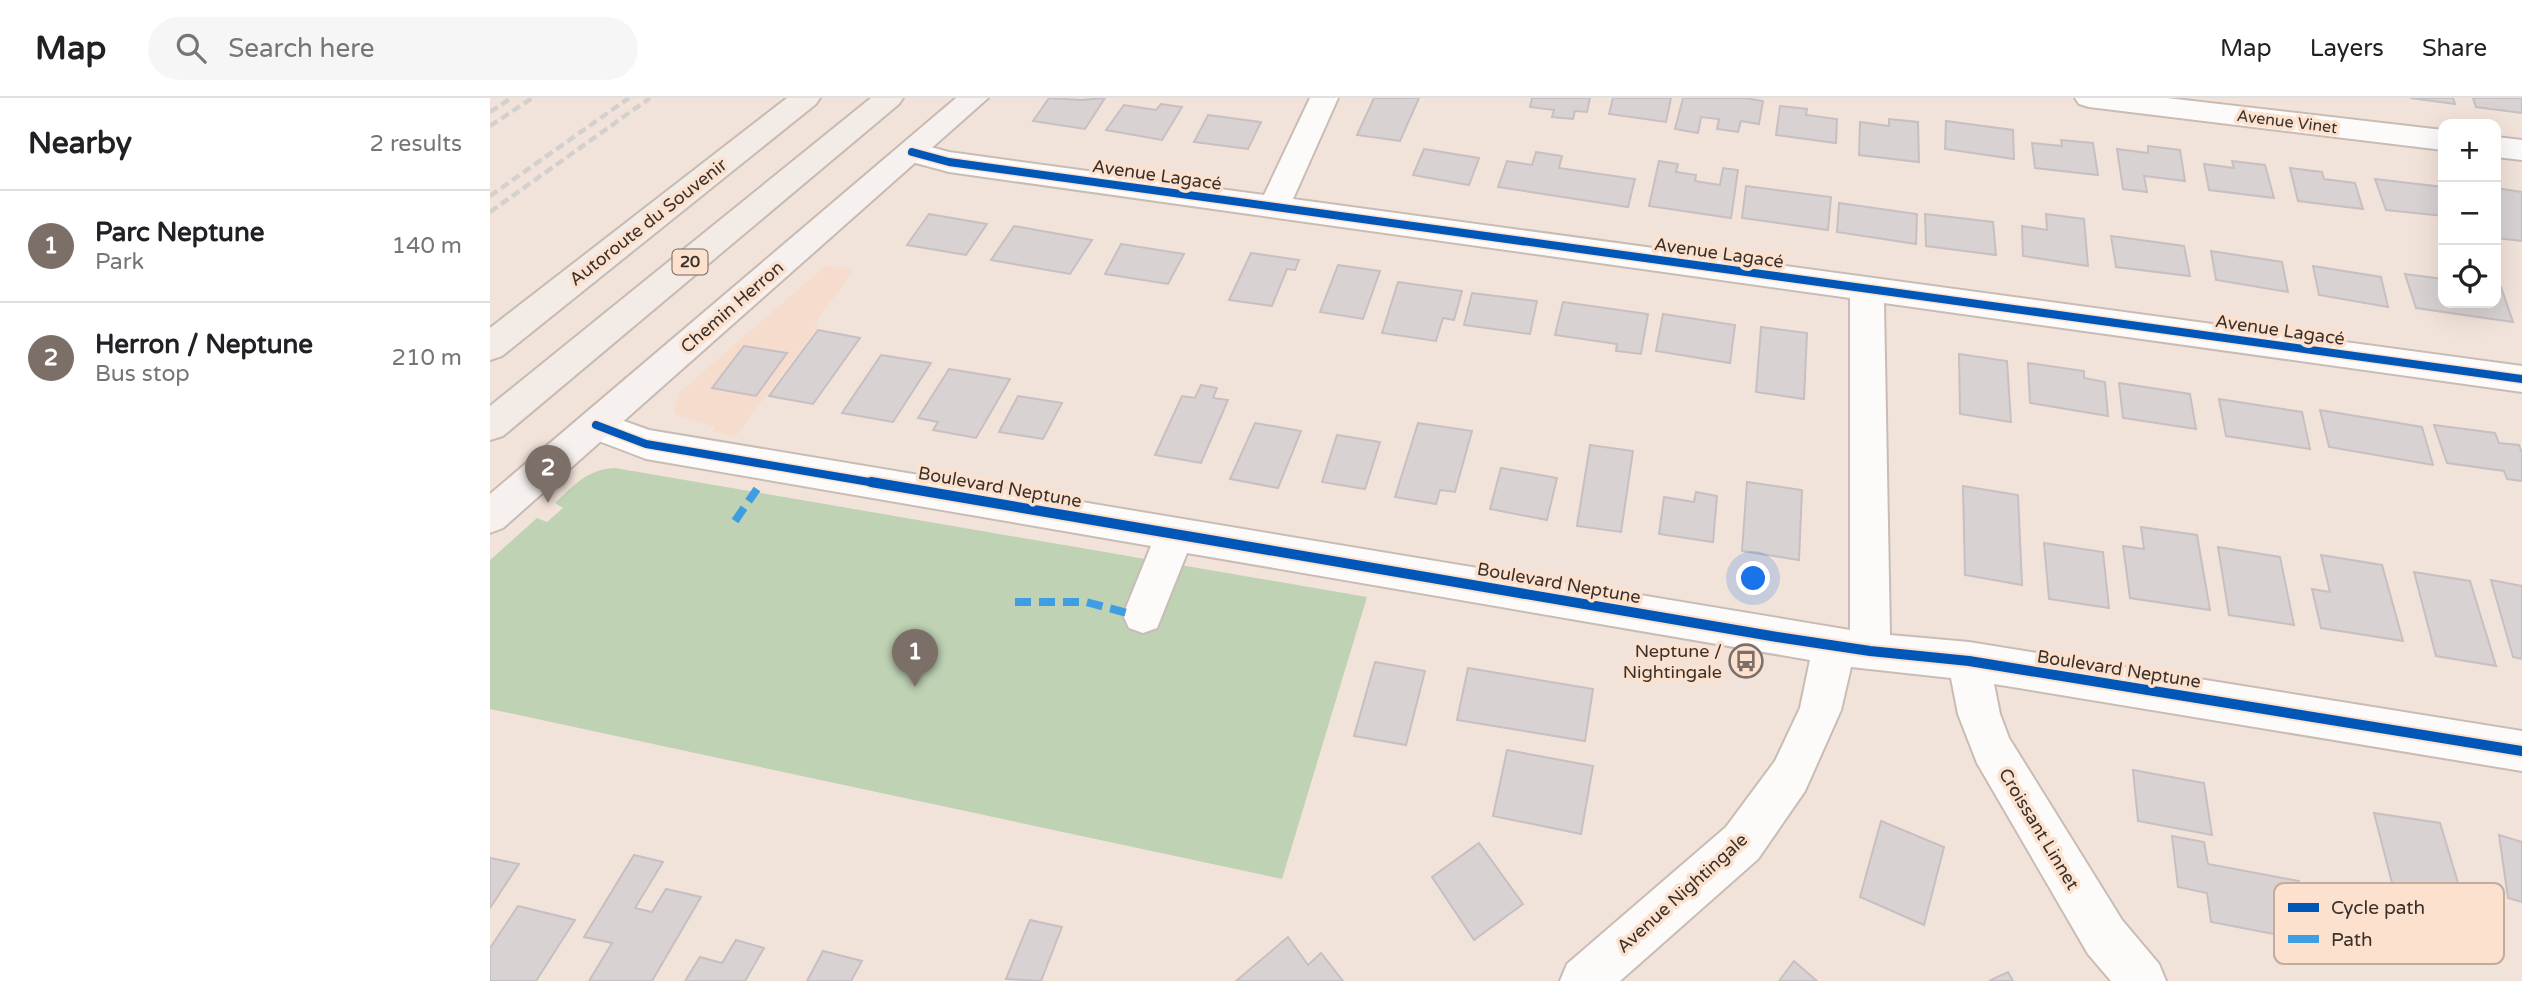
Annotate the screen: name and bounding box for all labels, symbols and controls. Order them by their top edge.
search box [148,17,638,80]
text: Map [35,29,106,68]
icon: search [172,29,210,67]
text: Search here [228,33,374,64]
text: Map [2220,34,2272,63]
text: Layers [2310,34,2384,63]
text: Share [2422,34,2487,63]
street label: Avenue Vinet [2236,106,2338,138]
map controls [2438,119,2501,308]
button: + [2438,119,2501,182]
text: Nearby [28,125,132,162]
text: 2 results [369,130,462,158]
street label: Autoroute du Souvenir [565,154,731,290]
street label: Avenue Lagacé [1091,155,1223,195]
button: − [2438,182,2501,245]
text: Parc Neptune [95,217,264,248]
text: 1 [44,232,58,260]
text: 140 m [392,232,462,260]
street label: Avenue Lagacé [1653,233,1785,273]
button: locate [2438,245,2501,308]
text: Park [95,248,144,276]
road number: 20 [672,250,708,274]
street label: Chemin Herron [676,256,788,358]
street label: Avenue Lagacé [2214,310,2346,350]
text: Herron / Neptune [95,329,313,360]
text: 2 [44,344,58,372]
text: 210 m [392,344,462,372]
text: Bus stop [95,360,190,388]
pin: 2 [525,445,571,503]
street label: Boulevard Neptune [916,462,1084,512]
street label: Boulevard Neptune [1475,558,1643,608]
your location [1736,561,1770,595]
pin: 1 [892,629,938,687]
place label: Neptune / Nightingale [1623,640,1722,683]
bus stop icon: Neptune / Nightingale [1727,642,1765,680]
street label: Boulevard Neptune [2035,645,2203,693]
street label: Croissant Linnet [1994,764,2084,894]
street label: Avenue Nightingale [1612,828,1752,958]
legend [2274,883,2504,964]
text: Cycle path [2331,897,2425,919]
text: Path [2331,929,2373,951]

